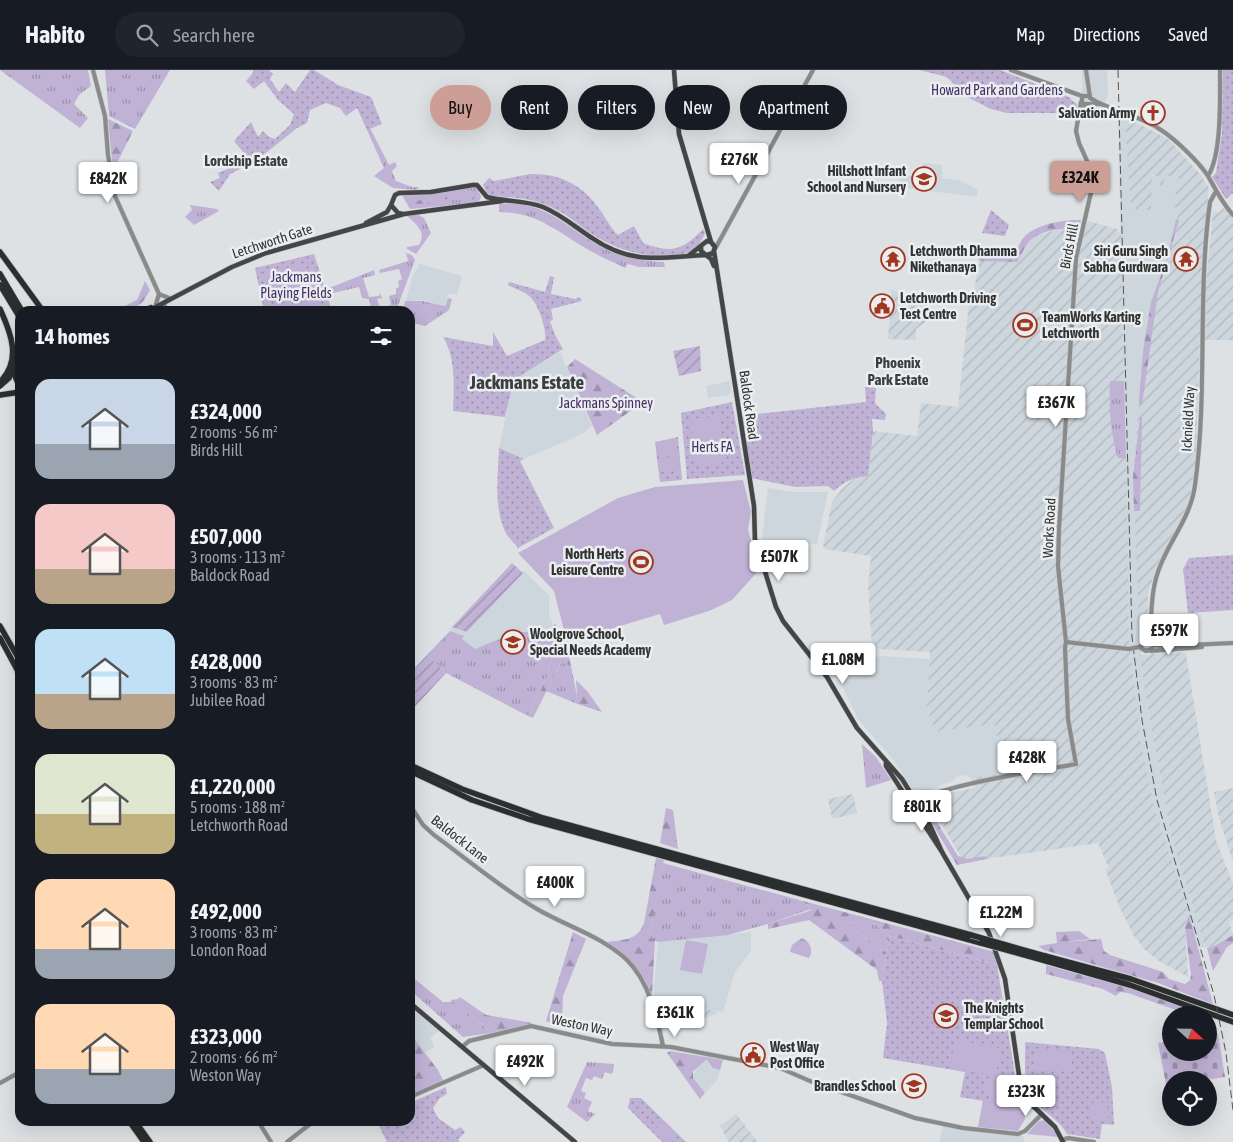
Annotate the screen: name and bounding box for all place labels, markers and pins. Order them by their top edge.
church icon: Salvation Army [1140,100,1166,126]
place label: Salvation Army [1059,105,1136,121]
pin: £276K [704,142,774,185]
pin: £324K [1045,160,1115,203]
pin: £842K [73,162,143,204]
place label: Hillshott Infant School and Nursery [807,163,906,195]
school or university icon: Hillshott Infant School and Nursery [911,166,937,192]
place label: Letchworth Dhamma Nikethanaya [910,243,1017,275]
place label: Siri Guru Singh Sabha Gurdwara [1084,243,1168,275]
temple icon: Letchworth Dhamma Nikethanaya [880,246,906,272]
temple icon: Siri Guru Singh Sabha Gurdwara [1173,246,1199,272]
place label: Letchworth Driving Test Centre [900,290,997,322]
public building icon: Letchworth Driving Test Centre [869,293,895,319]
place label: TeamWorks Karting Letchworth [1042,309,1142,341]
sports icon: TeamWorks Karting Letchworth [1012,312,1038,338]
pin: £367K [1021,386,1091,428]
pin: £507K [744,540,814,582]
place label: North Herts Leisure Centre [551,546,624,578]
sports icon: North Herts Leisure Centre [628,549,654,575]
pin: £597K [1134,614,1204,656]
place label: Woolgrove School, Special Needs Academy [529,626,651,658]
school or university icon: Woolgrove School, Special Needs Academy [500,629,526,655]
pin: £1.08M [802,642,884,685]
pin: £428K [992,740,1062,783]
pin: £801K [887,790,957,832]
pin: £400K [520,866,590,908]
pin: £1.22M [960,896,1042,938]
pin: £361K [640,996,710,1038]
place label: The Knights Templar School [964,1000,1044,1032]
school or university icon: The Knights Templar School [933,1003,959,1029]
place label: West Way Post Office [769,1039,825,1071]
public building icon: West Way Post Office [740,1042,766,1068]
pin: £492K [490,1044,560,1087]
school or university icon: Brandles School [901,1073,927,1099]
pin: £323K [991,1074,1061,1117]
place label: Brandles School [814,1078,896,1094]

